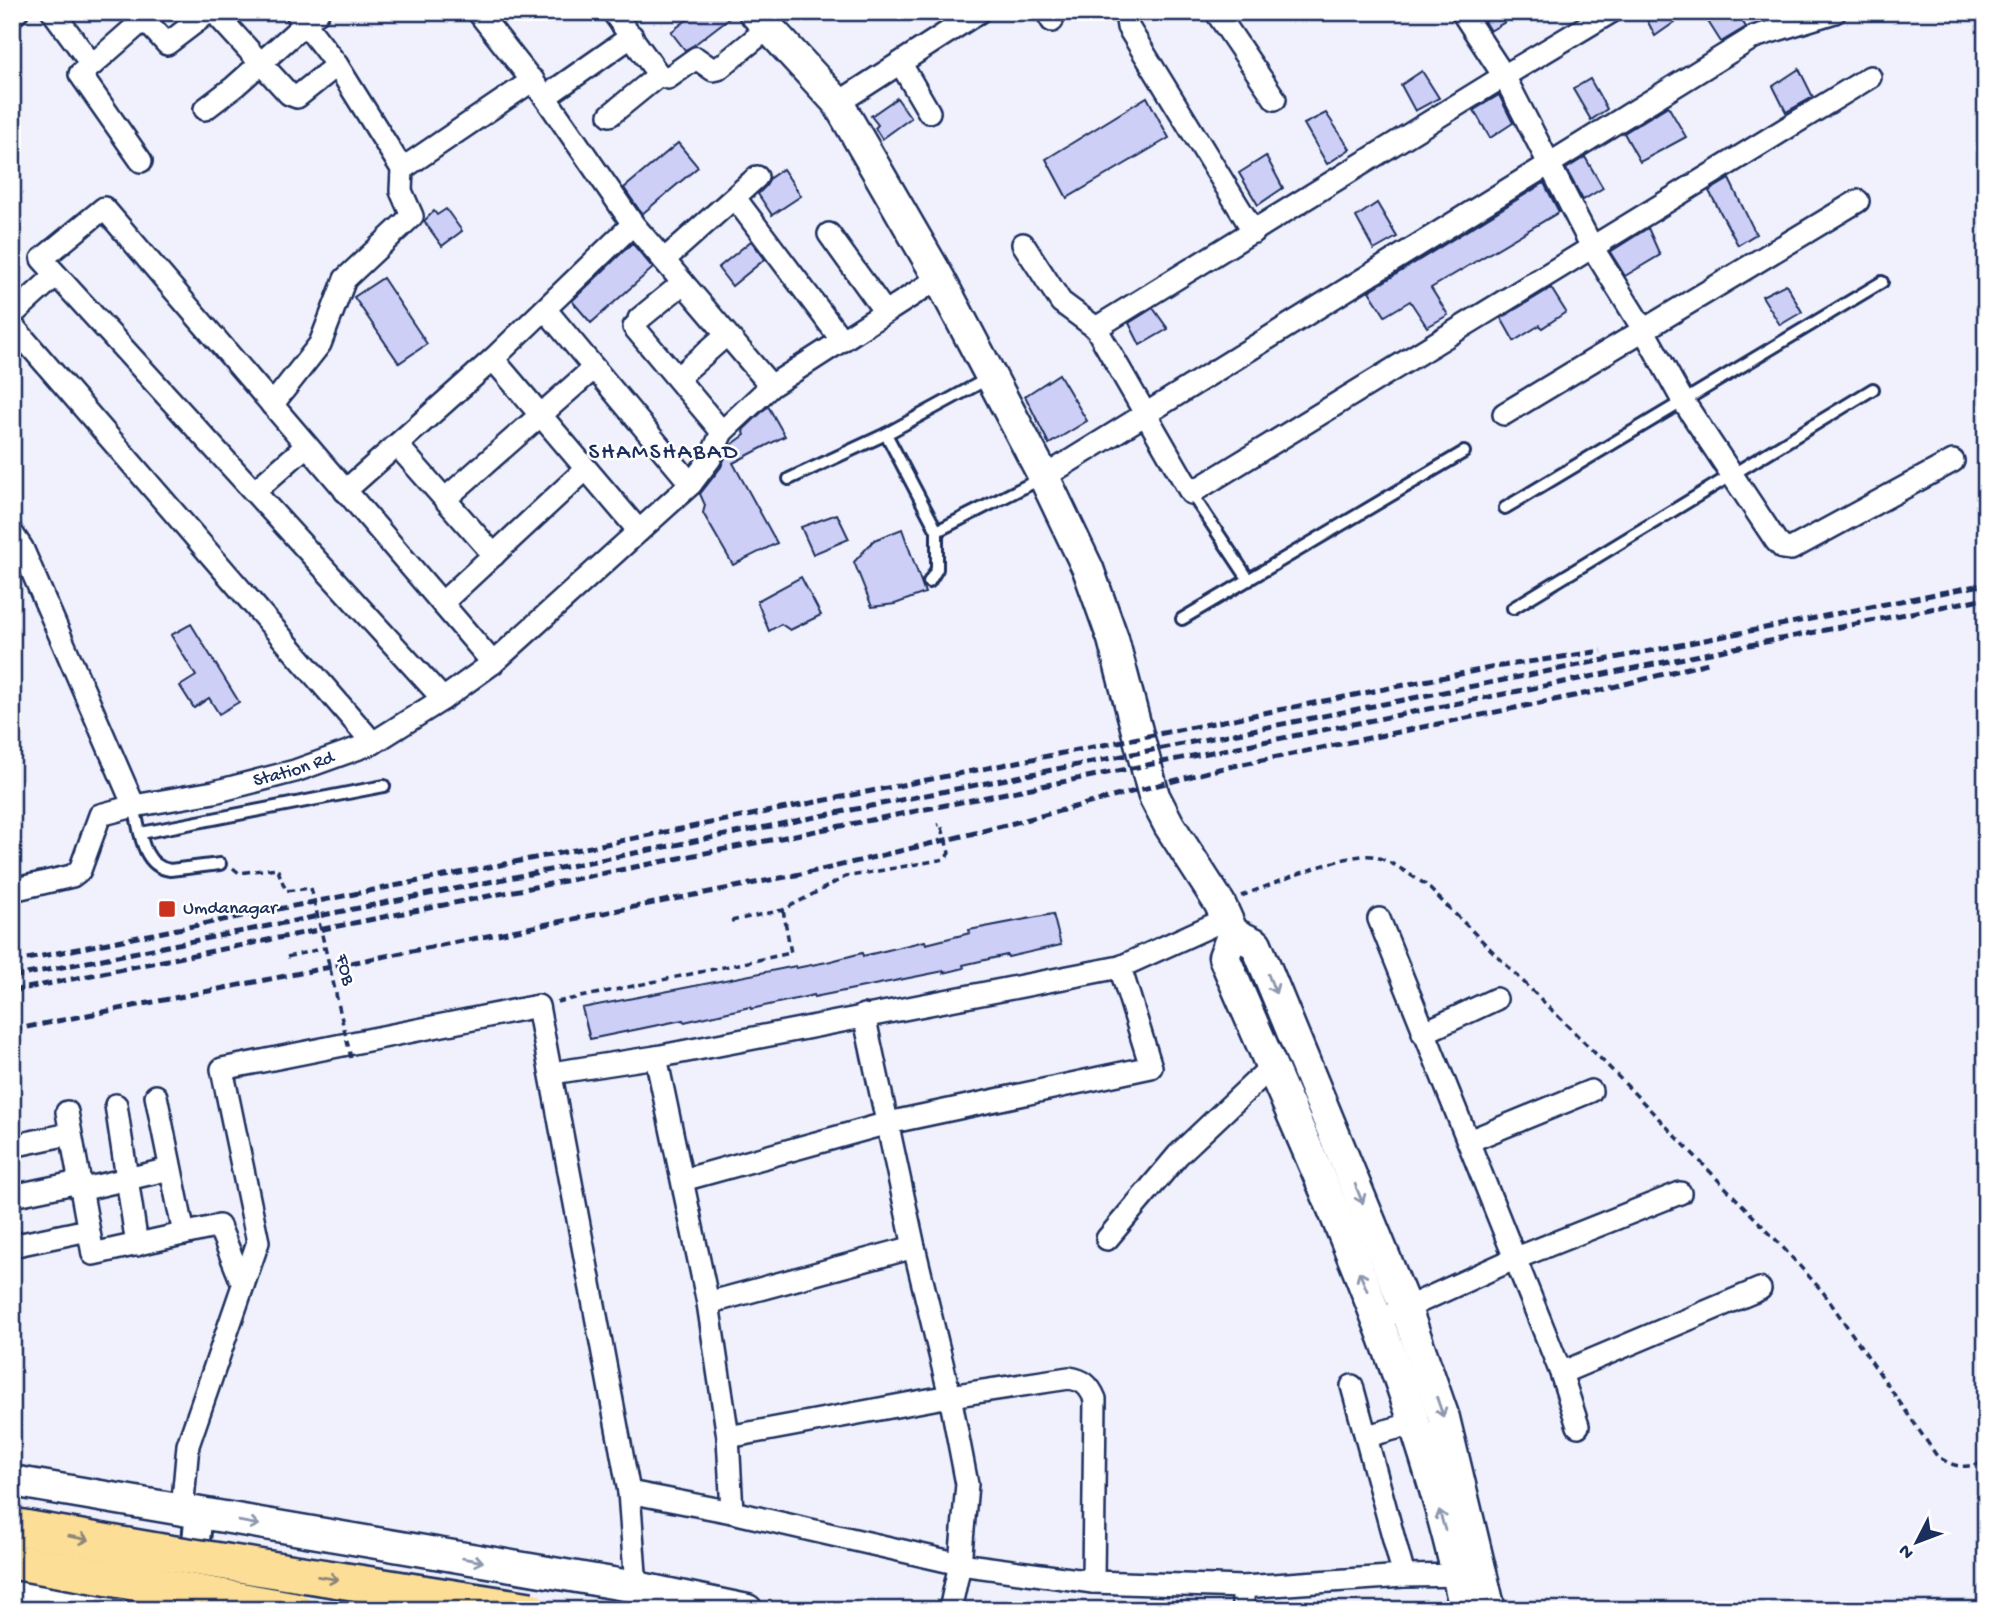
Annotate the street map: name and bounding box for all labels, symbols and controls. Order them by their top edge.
district label: SHAMSHABAD [588,440,740,467]
street label: Station Rd [251,746,339,793]
place label: Umdanagar [183,898,279,921]
marker: Umdanagar [157,899,177,919]
street label: FOB [329,951,359,989]
one-way arrow [1267,973,1280,994]
one-way arrow [1353,1183,1366,1205]
one-way arrow [1356,1271,1369,1292]
one-way arrow [1435,1395,1447,1417]
north arrow [1882,1506,1952,1576]
one-way arrow [1435,1509,1448,1531]
one-way arrow [237,1517,260,1530]
one-way arrow [67,1532,90,1545]
text: N [1894,1539,1920,1563]
one-way arrow [461,1554,484,1567]
one-way arrow [316,1572,339,1585]

